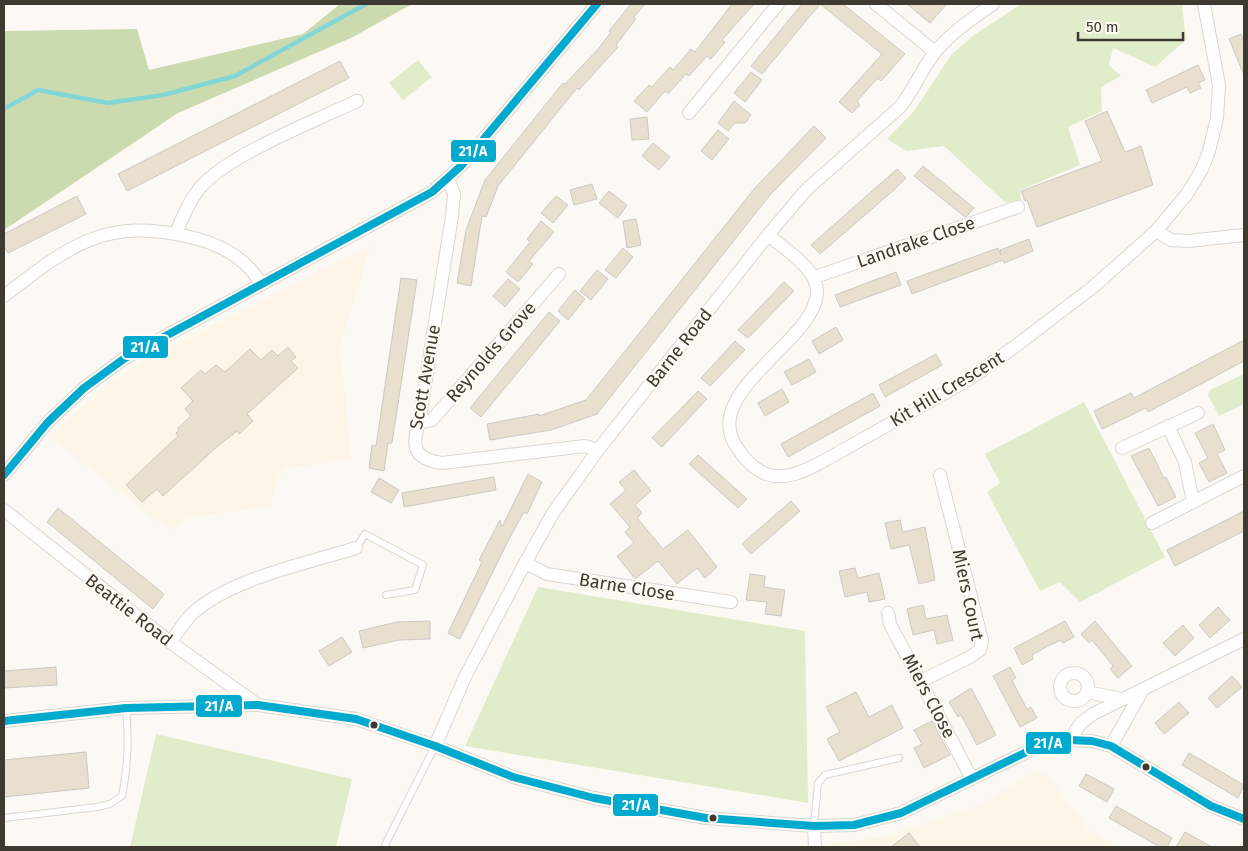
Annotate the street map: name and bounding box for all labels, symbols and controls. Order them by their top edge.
scale bar [1078,10,1183,42]
text: 50 m [1086,18,1119,36]
line badge: 21/A [450,139,497,163]
text: 21/A [459,143,488,160]
street label: Landrake Close [854,212,978,272]
street label: Reynolds Grove [441,297,541,407]
street label: Barne Road [641,304,717,392]
street label: Scott Avenue [405,323,445,431]
line badge: 21/A [122,335,169,359]
text: 21/A [131,339,160,356]
street label: Kit Hill Crescent [886,346,1008,432]
street label: Miers Court [948,547,989,643]
street label: Beattie Road [81,569,177,651]
street label: Barne Close [578,569,676,605]
street label: Miers Close [898,650,960,742]
line badge: 21/A [195,694,243,718]
text: 21/A [205,698,234,715]
unlabelled marker [369,720,379,730]
line badge: 21/A [1025,731,1072,755]
text: 21/A [1034,735,1063,752]
unlabelled marker [1141,762,1151,772]
line badge: 21/A [612,793,659,817]
text: 21/A [622,797,651,814]
unlabelled marker [708,813,718,823]

